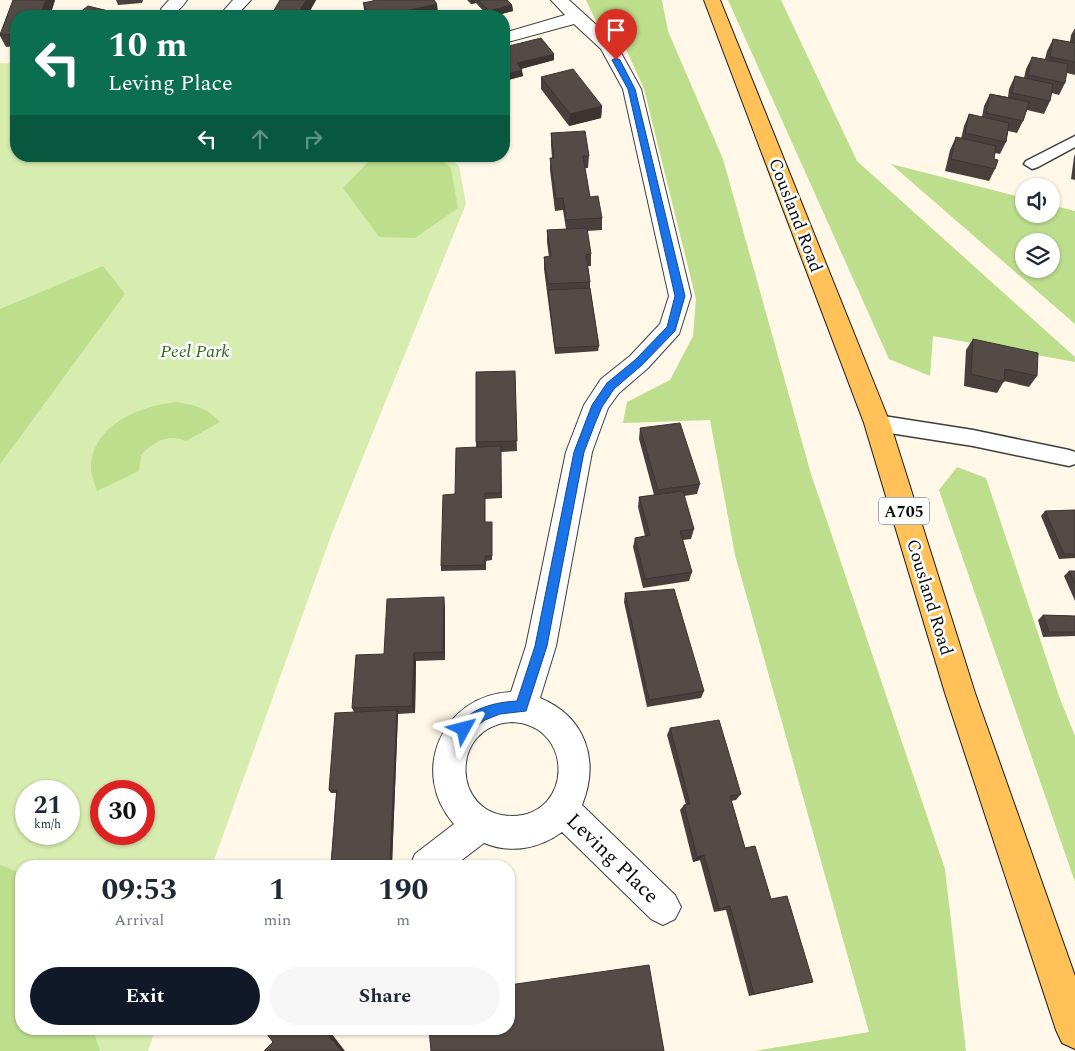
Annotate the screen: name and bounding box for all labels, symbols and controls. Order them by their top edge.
pin [595,9,637,60]
icon: arrive [602,16,630,44]
text: 10 m [108,19,188,72]
icon: left [25,30,90,95]
text: Leving Place [108,67,233,100]
icon: left [193,125,221,153]
icon: ahead [246,125,274,153]
icon: right [299,125,327,153]
street label: Cousland Road [761,154,830,276]
map controls [1015,178,1060,278]
button: sound [1015,178,1060,223]
button: layers [1015,233,1060,278]
park label: Peel Park [160,338,230,365]
road number: A705 [879,498,929,524]
street label: Cousland Road [899,536,960,659]
position arrow [437,702,489,754]
speed limit sign: 30 [90,780,155,845]
text: 21 [33,787,62,825]
street label: Leving Place [558,806,666,912]
text: km/h [34,815,61,834]
text: 09:53 [102,867,177,913]
text: 1 [269,867,286,913]
text: 190 [378,867,428,913]
text: Arrival [114,908,164,932]
text: min [263,908,291,932]
text: m [396,908,410,932]
button: Exit [30,967,260,1025]
button: Share [270,967,500,1025]

